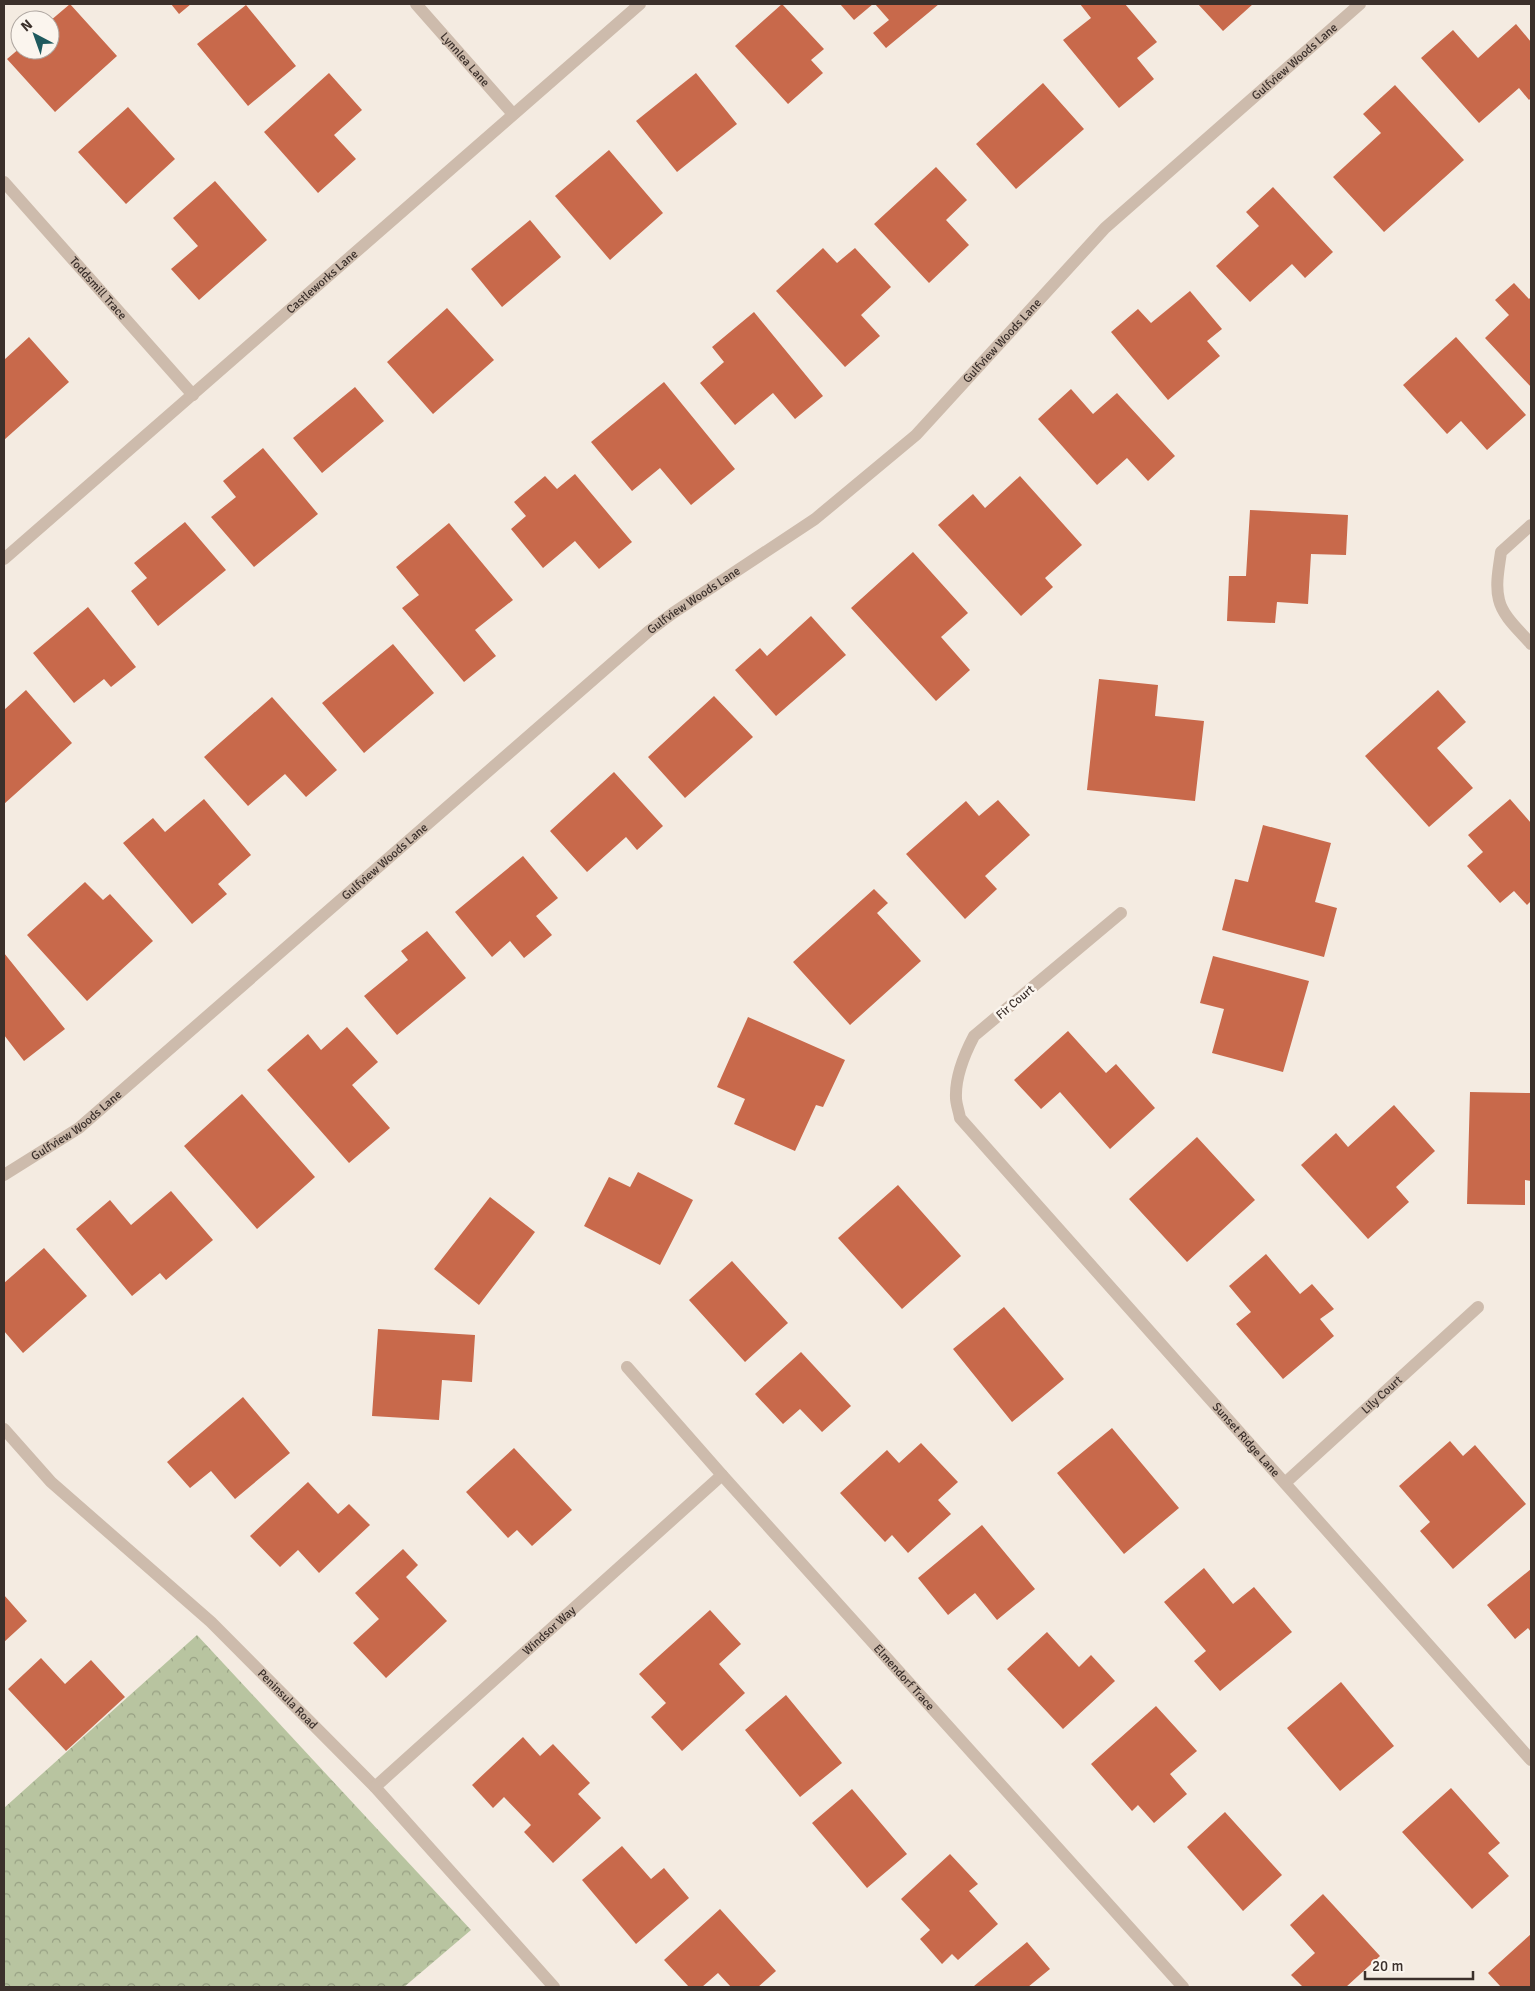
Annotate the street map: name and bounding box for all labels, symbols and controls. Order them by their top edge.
north arrow [10,10,60,60]
text: N [18,16,36,35]
street label: Gulfview Woods Lane [1249,20,1341,104]
street label: Lynnlea Lane [437,30,492,90]
street label: Castleworks Lane [283,247,361,317]
street label: Toddsmill Trace [66,254,130,323]
street label: Gulfview Woods Lane [960,296,1045,387]
street label: Gulfview Woods Lane [644,564,743,638]
street label: Gulfview Woods Lane [339,820,431,903]
street label: Fir Court [993,982,1038,1023]
street label: Gulfview Woods Lane [29,1087,125,1164]
street label: Lily Court [1359,1373,1406,1417]
street label: Sunset Ridge Lane [1209,1400,1283,1480]
street label: Windsor Way [520,1603,579,1659]
street label: Elmendorf Trace [870,1641,937,1714]
street label: Peninsula Road [254,1666,320,1733]
scale bar [1365,1948,1472,1980]
text: 20 m [1372,1957,1403,1975]

